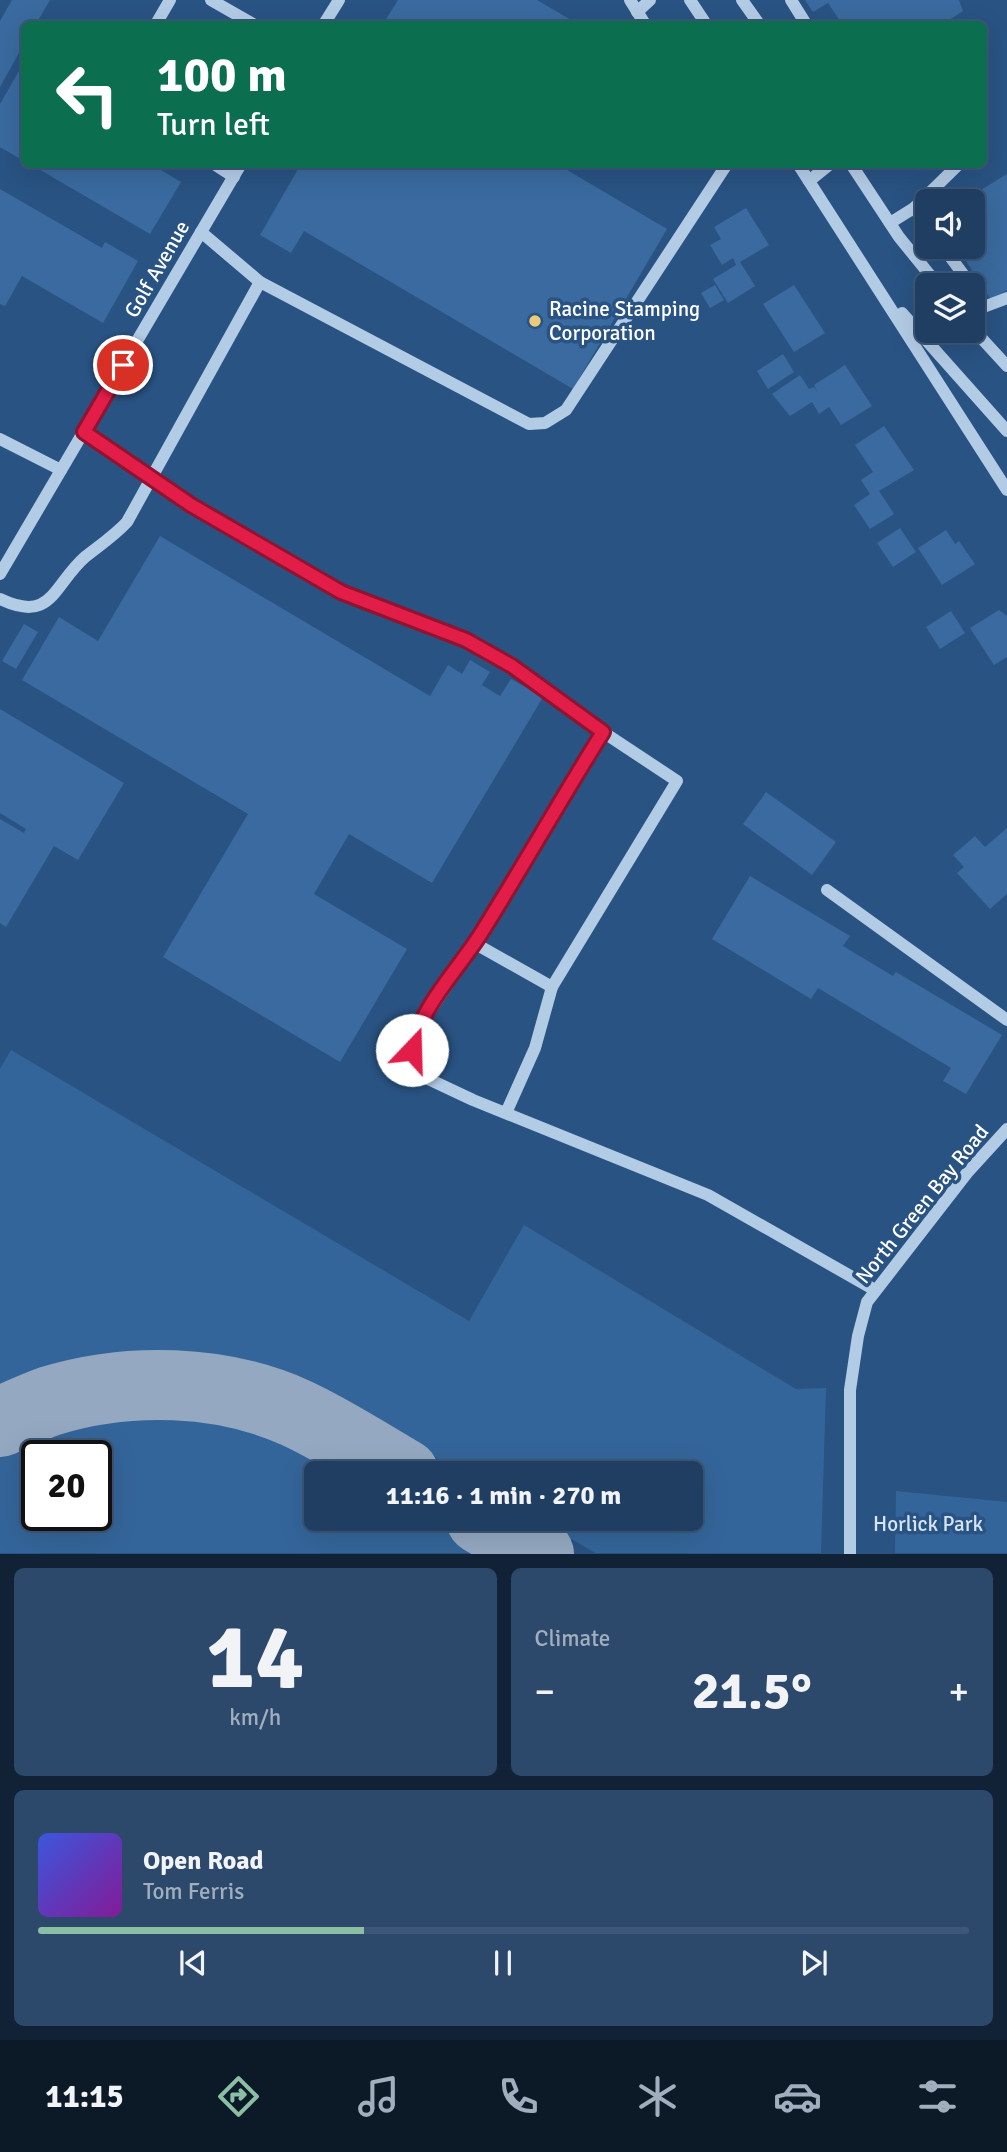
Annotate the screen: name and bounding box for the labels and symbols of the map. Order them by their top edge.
street label: Golf Avenue [119,216,195,322]
place label: Racine Stamping Corporation [549,296,700,346]
marker: Racine Stamping Corporation [527,313,543,329]
pin [93,335,153,395]
position arrow [375,1013,449,1087]
street label: North Green Bay Road [850,1119,994,1289]
speed limit sign: 20 [21,1440,112,1531]
park label: Horlick Park [873,1511,983,1537]

